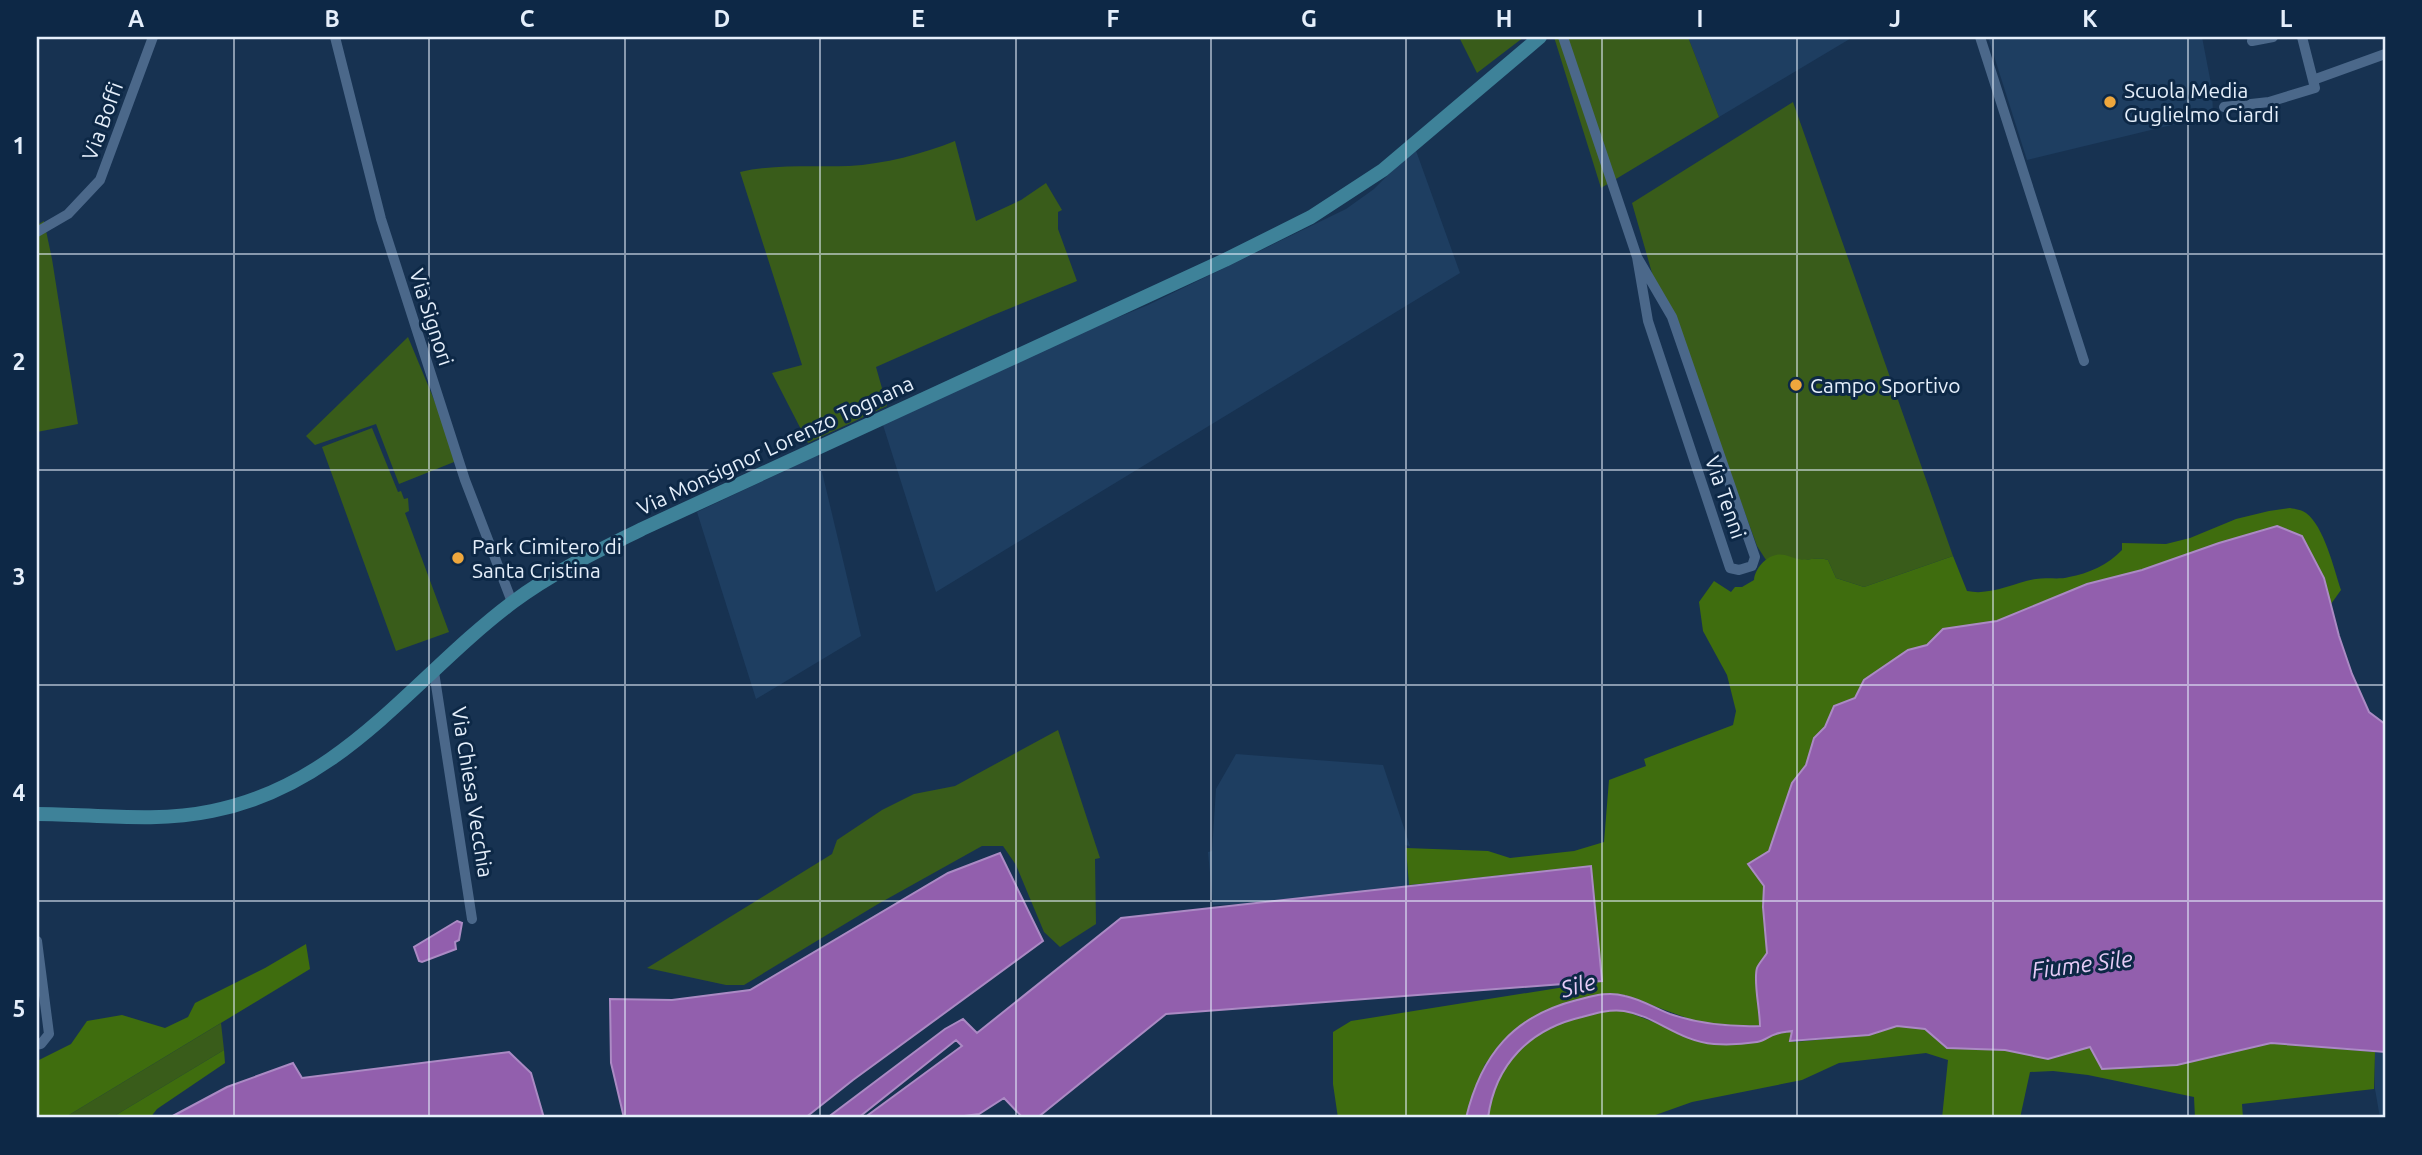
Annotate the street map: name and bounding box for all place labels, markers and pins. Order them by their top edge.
place label: Scuola Media Guglielmo Ciardi [2124,78,2279,126]
marker: Scuola Media Guglielmo Ciardi [2102,94,2118,110]
place label: Campo Sportivo [1810,373,1961,397]
marker: Campo Sportivo [1788,377,1804,393]
place label: Park Cimitero di Santa Cristina [472,534,622,582]
marker: Park Cimitero di Santa Cristina [450,550,466,566]

